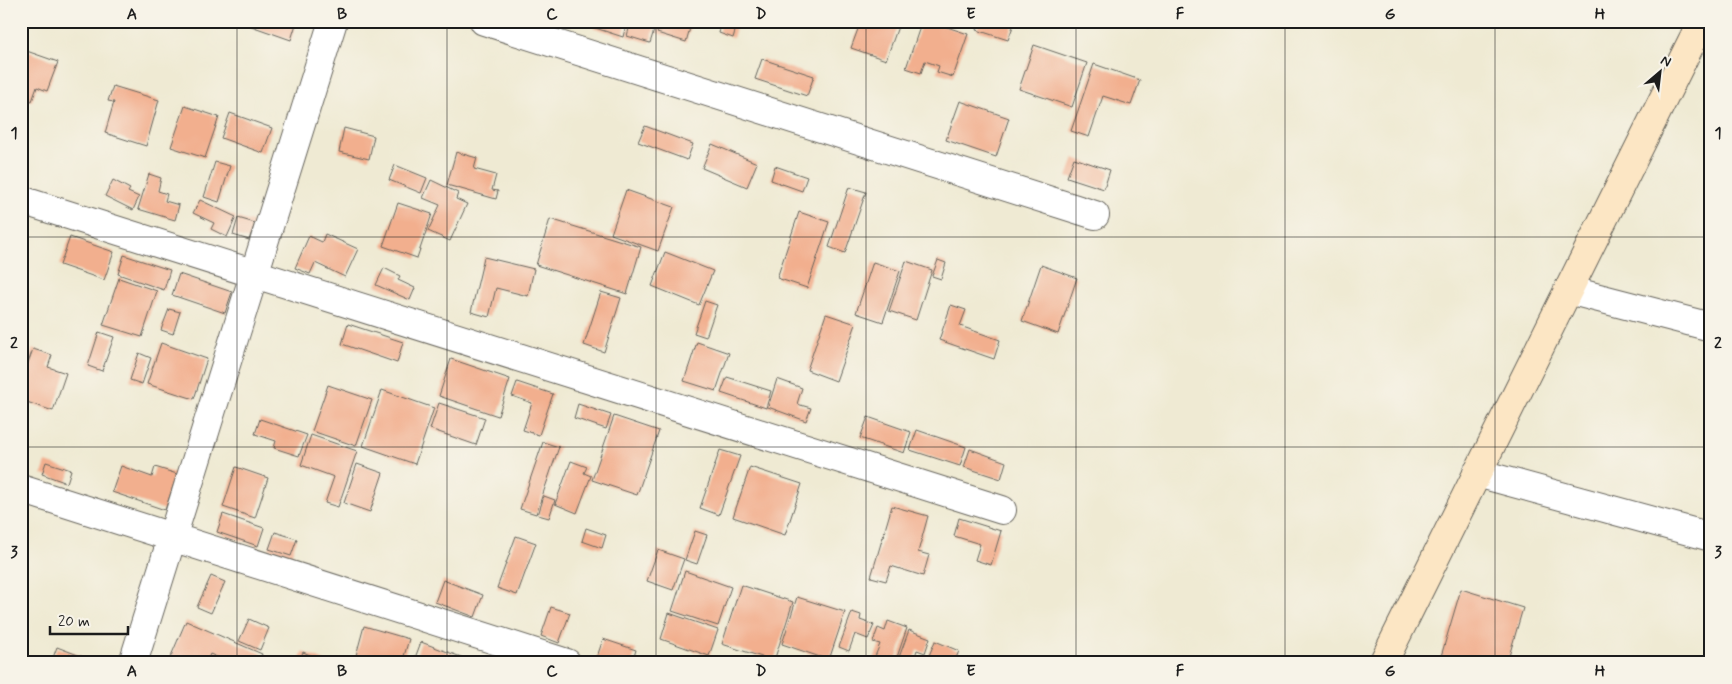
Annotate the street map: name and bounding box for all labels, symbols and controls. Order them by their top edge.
text: A [127,4,137,25]
text: B [337,4,347,25]
text: C [546,4,558,25]
text: D [755,4,767,25]
text: E [966,4,976,25]
text: F [1176,4,1185,25]
text: G [1385,4,1396,25]
text: H [1595,4,1606,25]
north arrow [1634,48,1684,98]
text: N [1657,51,1674,72]
text: 1 [10,123,18,144]
text: 1 [1714,123,1722,144]
text: 2 [10,333,18,354]
text: 2 [1714,333,1722,354]
text: 3 [10,542,18,563]
text: 3 [1714,542,1722,563]
scale bar [50,604,128,636]
text: 20 m [58,612,90,632]
text: A [127,661,137,682]
text: B [337,661,347,682]
text: C [546,661,558,682]
text: D [755,661,767,682]
text: E [966,661,976,682]
text: F [1176,661,1185,682]
text: G [1385,661,1396,682]
text: H [1595,661,1606,682]

